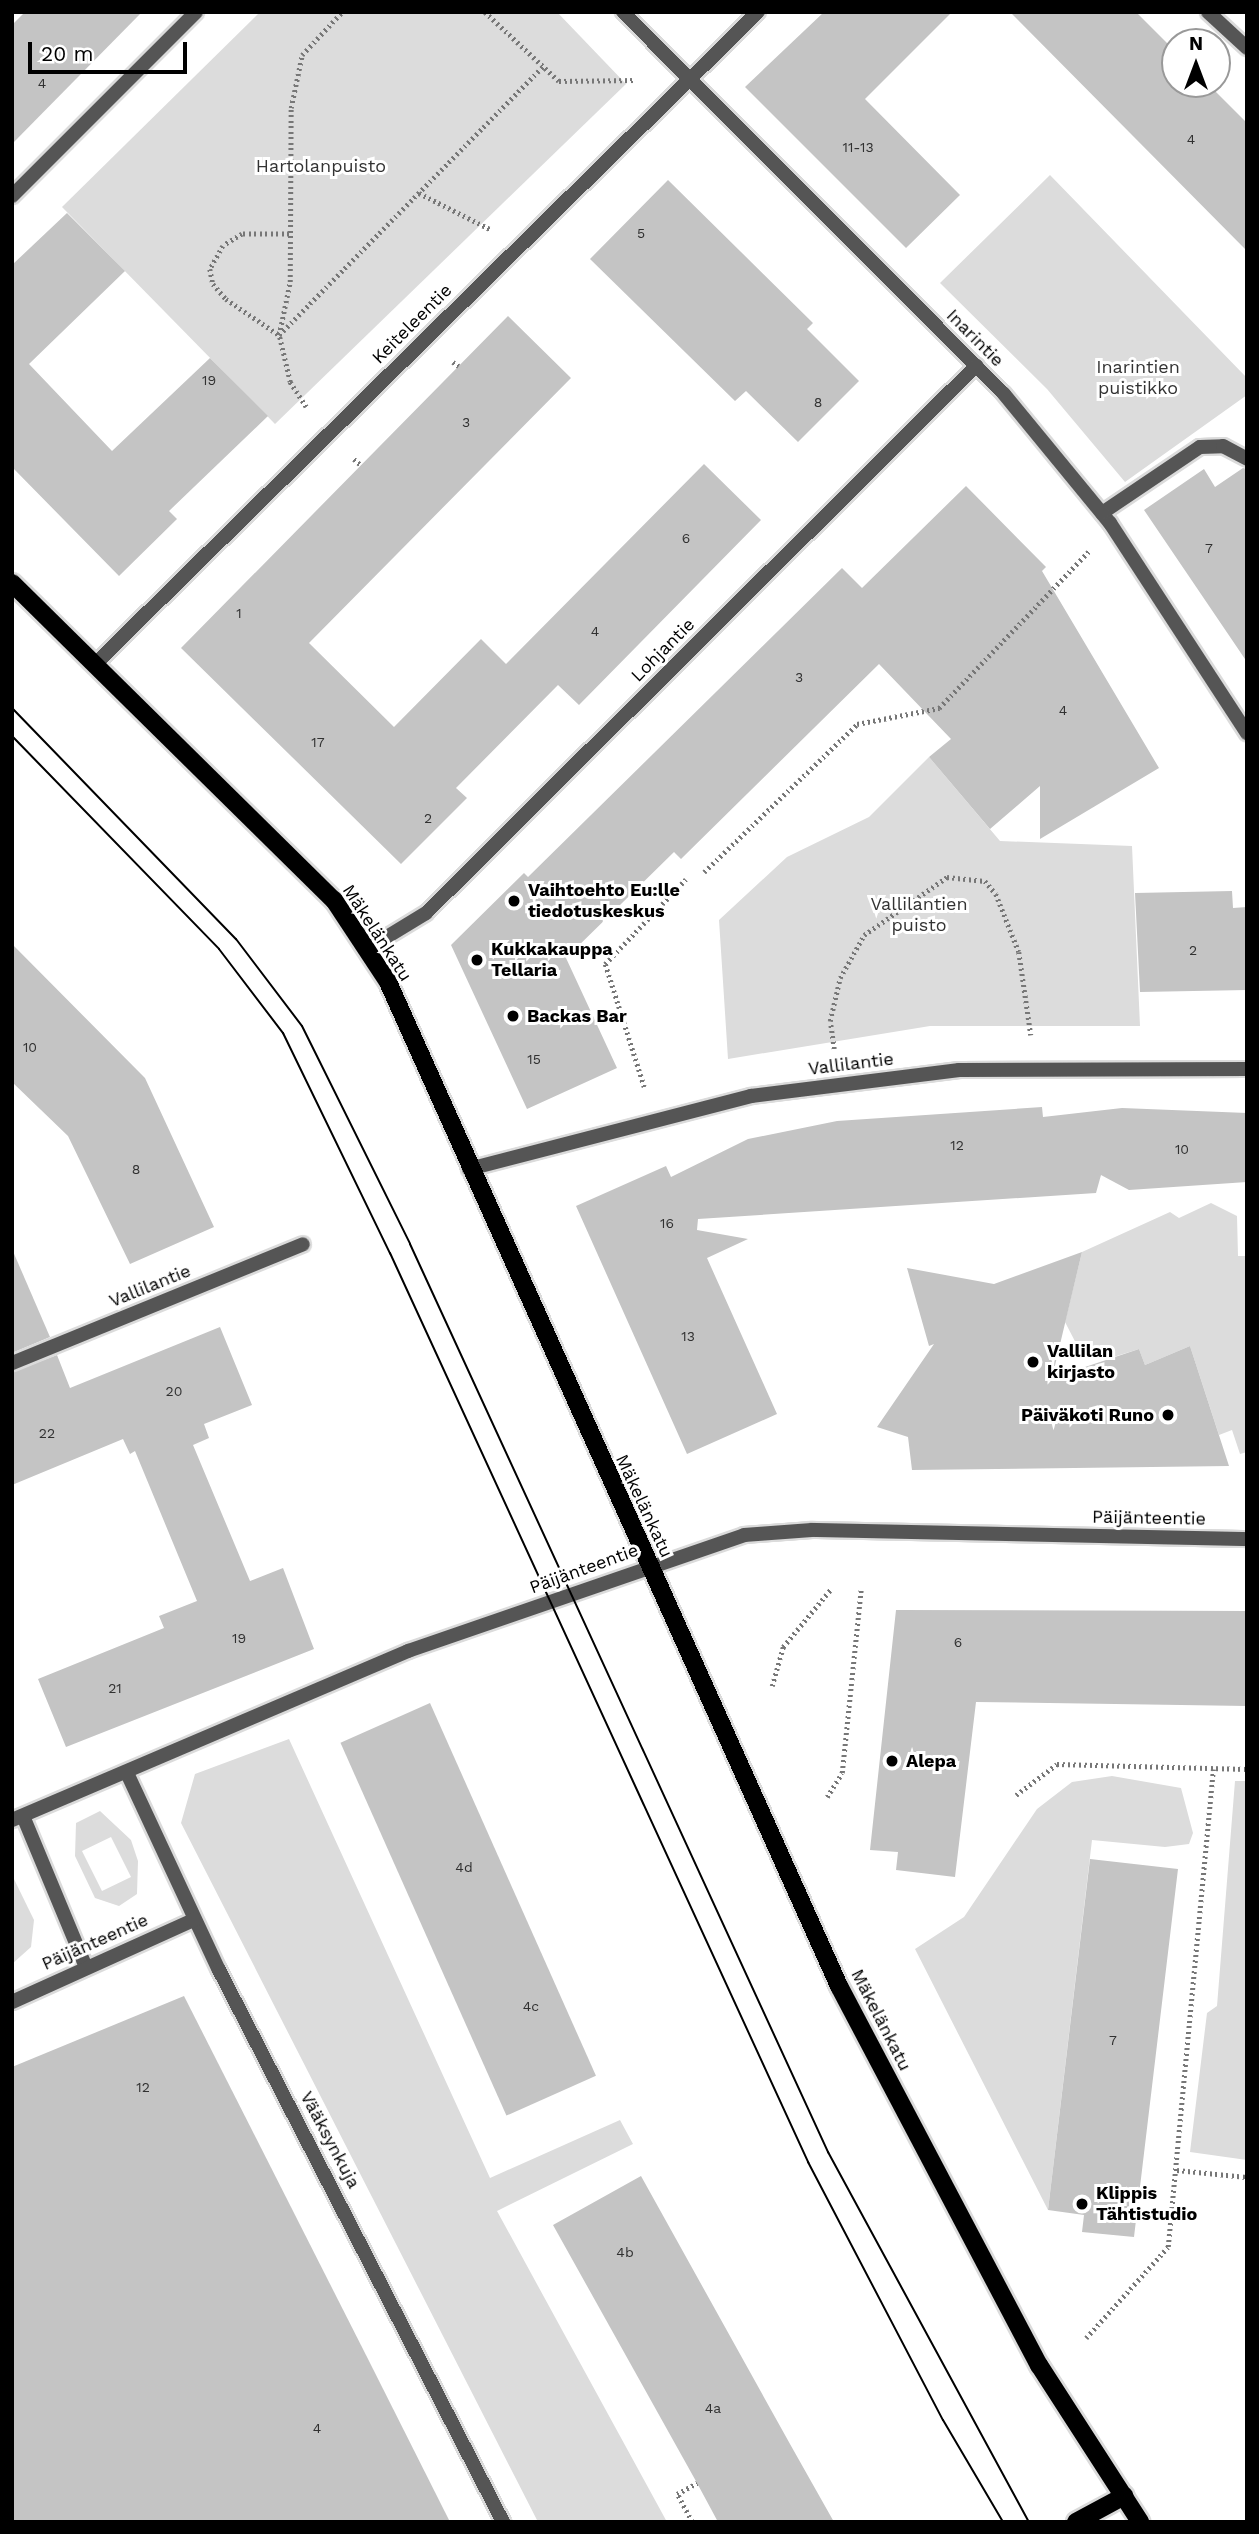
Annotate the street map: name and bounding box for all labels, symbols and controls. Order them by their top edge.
scale bar [32,28,191,72]
north arrow [1161,28,1231,98]
text: N [1189,32,1203,55]
text: 20 m [41,41,93,66]
house number: 4 [38,75,46,91]
house number: 4 [1187,131,1195,147]
house number: 11-13 [842,139,874,155]
park label: Hartolanpuisto [256,155,386,177]
house number: 5 [637,225,645,241]
street label: Keiteleentie [368,280,456,368]
street label: Inarintie [942,305,1008,371]
park label: Inarintien puistikko [1096,357,1180,400]
house number: 19 [202,372,216,388]
house number: 8 [814,394,822,410]
house number: 3 [462,414,470,430]
house number: 6 [682,530,690,546]
house number: 7 [1205,540,1213,556]
house number: 1 [236,605,242,621]
street label: Lohjantie [627,614,699,686]
house number: 4 [591,623,599,639]
house number: 3 [795,669,803,685]
house number: 4 [1059,702,1067,718]
house number: 17 [311,734,325,750]
house number: 2 [424,810,432,826]
place label: Vaihtoehto Eu:lle tiedotuskeskus [528,880,680,922]
street label: Mäkelänkatu [338,881,416,985]
marker: Vaihtoehto Eu:lle tiedotuskeskus [506,893,522,909]
park label: Vallilantien puisto [870,894,968,936]
place label: Kukkakauppa Tellaria [491,939,613,982]
house number: 2 [1189,942,1197,958]
marker: Kukkakauppa Tellaria [469,952,485,968]
place label: Backas Bar [527,1005,627,1027]
marker: Backas Bar [505,1008,521,1024]
house number: 10 [23,1039,37,1055]
street label: Vallilantie [807,1048,895,1080]
house number: 15 [527,1051,541,1067]
house number: 12 [950,1137,964,1153]
house number: 10 [1175,1141,1189,1157]
house number: 8 [132,1161,140,1177]
house number: 16 [660,1215,674,1231]
street label: Vallilantie [106,1260,194,1312]
house number: 13 [681,1328,695,1344]
place label: Vallilan kirjasto [1047,1341,1115,1384]
marker: Vallilan kirjasto [1025,1354,1041,1370]
house number: 20 [166,1383,182,1399]
place label: Päiväkoti Runo [1021,1404,1154,1426]
marker: Päiväkoti Runo [1160,1407,1176,1423]
house number: 22 [39,1425,55,1441]
street label: Mäkelänkatu [611,1451,677,1561]
street label: Päijänteentie [1092,1506,1206,1530]
street label: Päijänteentie [527,1539,641,1599]
house number: 19 [232,1630,246,1646]
house number: 6 [954,1634,962,1650]
house number: 21 [108,1680,122,1696]
place label: Alepa [906,1750,956,1772]
marker: Alepa [884,1753,900,1769]
house number: 4d [455,1859,473,1875]
street label: Päijänteentie [39,1909,151,1975]
street label: Mäkelänkatu [846,1966,916,2074]
house number: 4c [523,1998,539,2014]
house number: 7 [1109,2032,1117,2048]
house number: 12 [136,2079,150,2095]
street label: Vääksynkuja [295,2088,365,2192]
place label: Klippis Tähtistudio [1096,2183,1197,2226]
marker: Klippis Tähtistudio [1074,2196,1090,2212]
house number: 4b [616,2244,634,2260]
house number: 4a [705,2400,721,2416]
house number: 4 [313,2420,321,2436]

